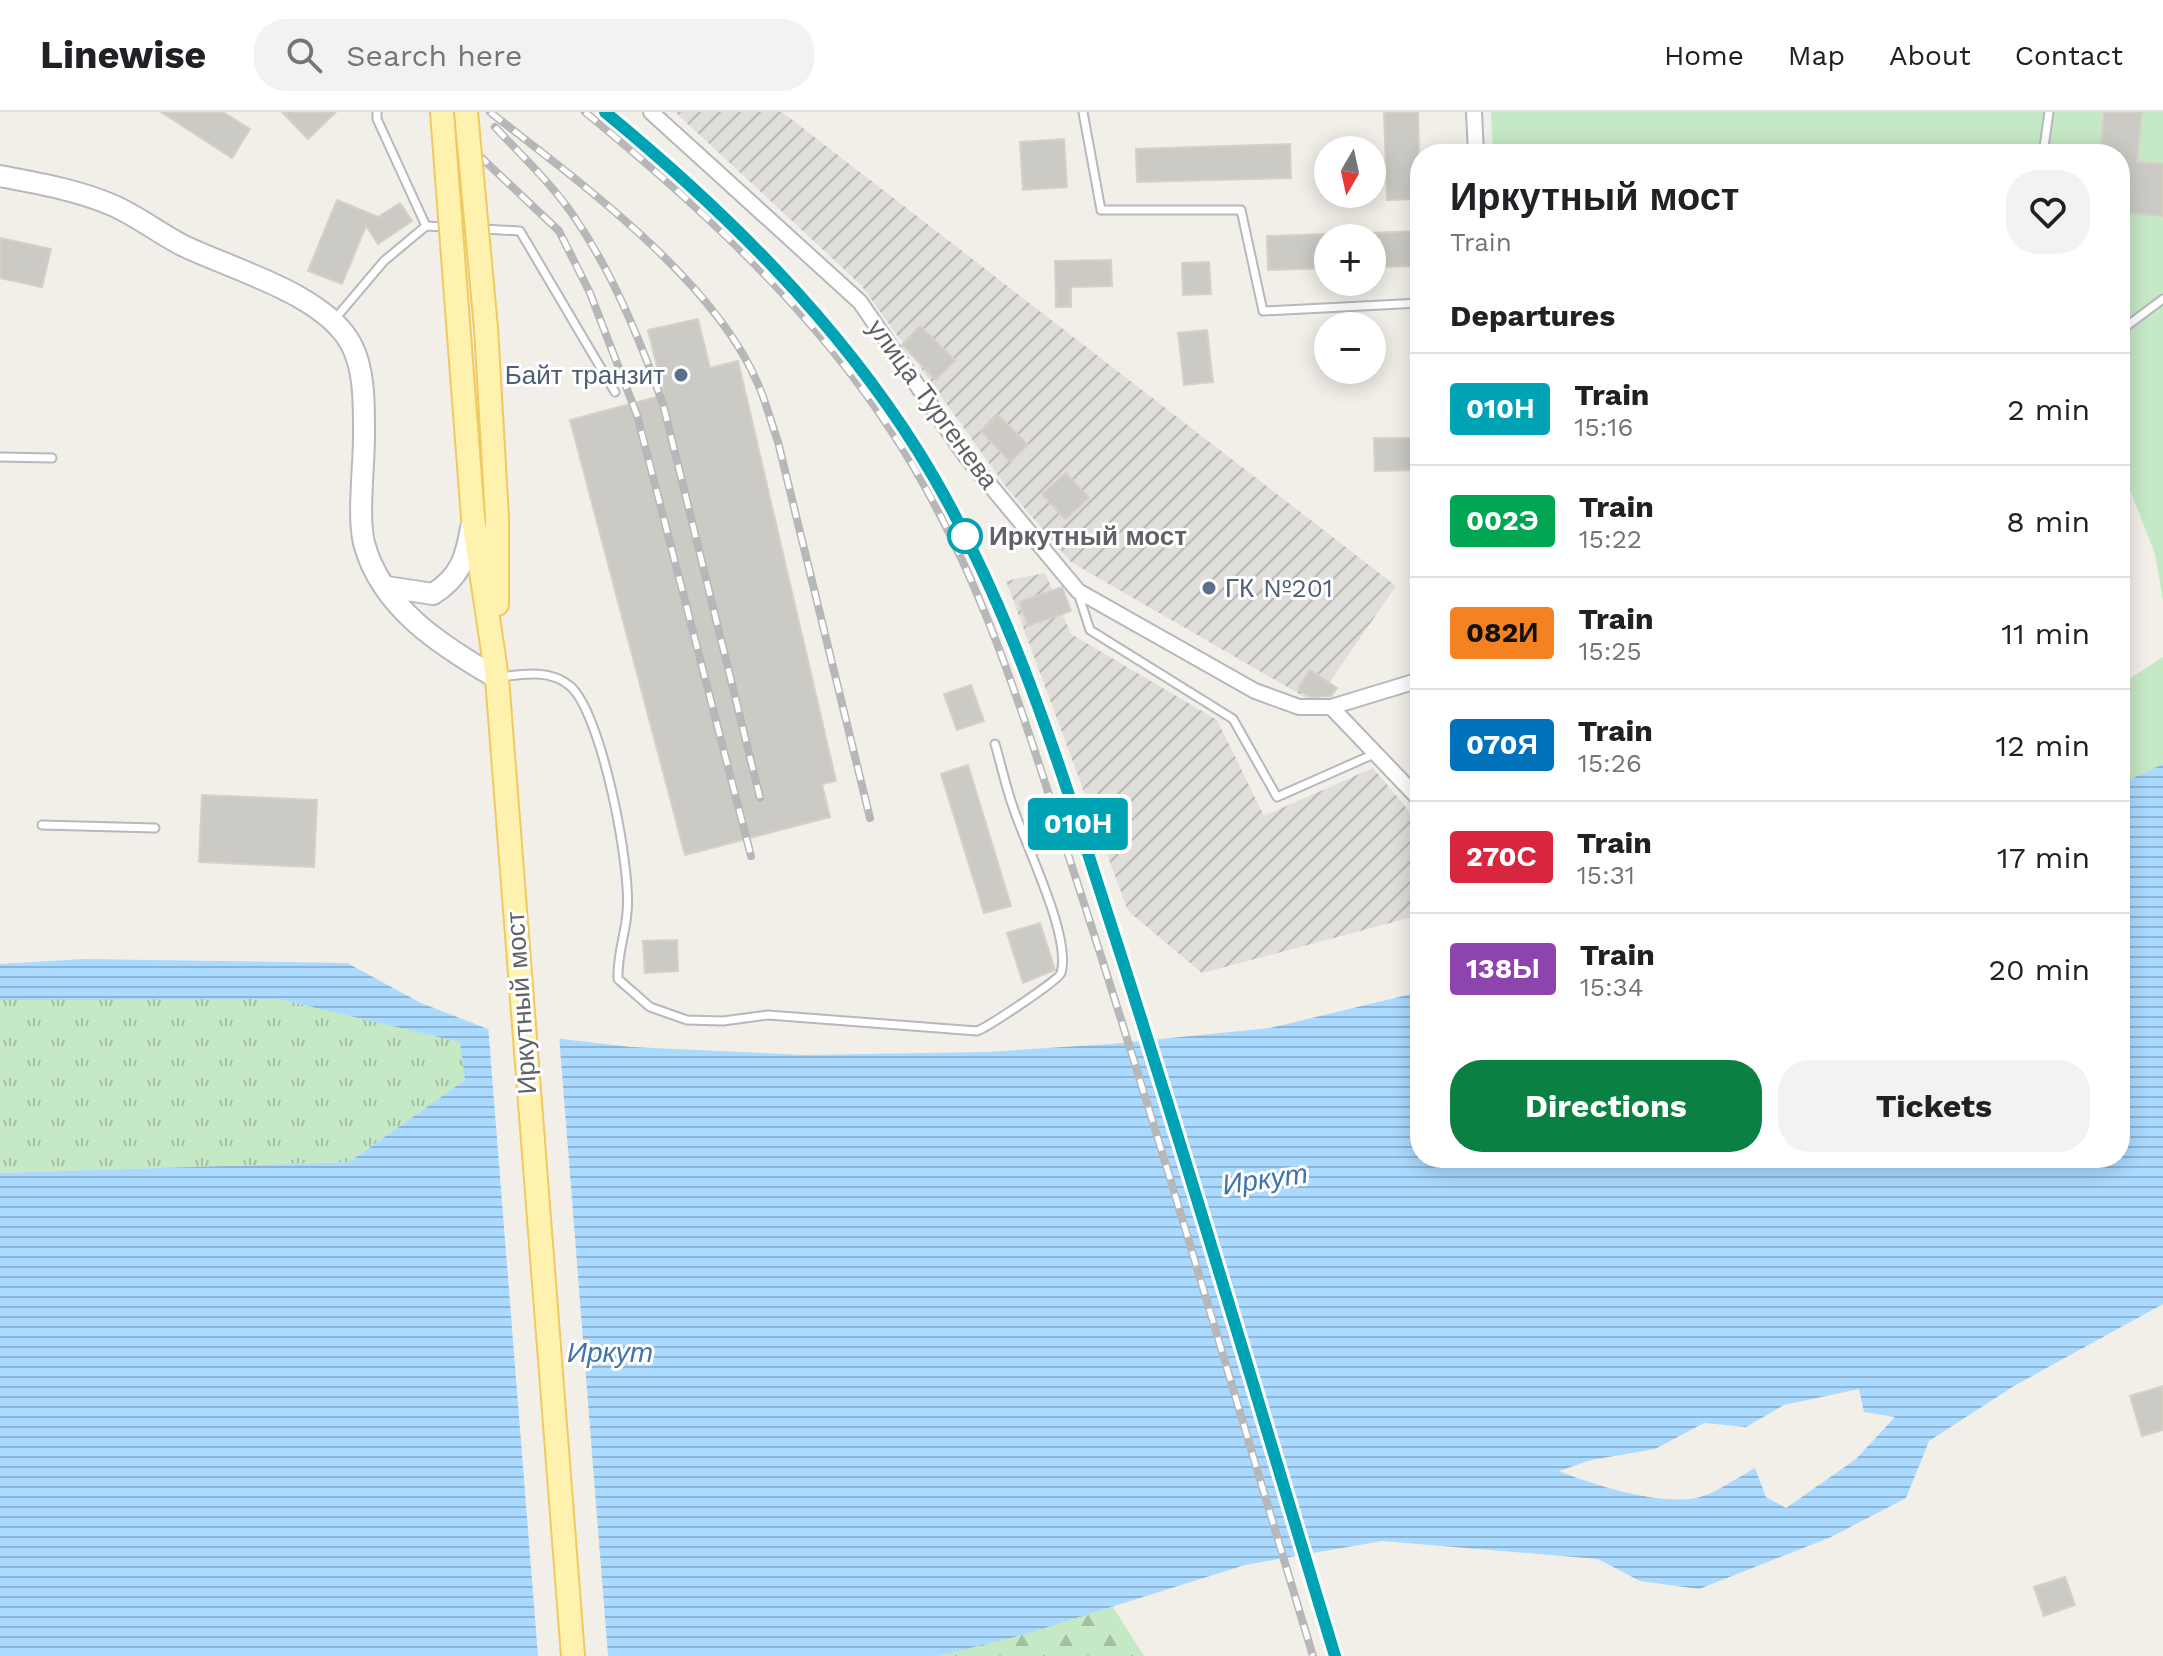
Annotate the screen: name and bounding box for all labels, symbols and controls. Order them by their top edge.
search box [254,19,814,91]
text: Linewise [40,33,206,77]
icon: search [282,33,326,77]
text: Search here [346,38,522,73]
text: Home [1664,39,1744,72]
text: Map [1788,39,1845,72]
text: About [1889,39,1971,72]
text: Contact [2015,39,2123,72]
north arrow [1314,136,1386,208]
map controls [1314,136,1386,384]
button: heart [2006,170,2090,254]
text: Иркутный мост [1450,175,1739,219]
button: + [1314,224,1386,296]
text: Train [1450,227,1512,257]
text: Departures [1450,298,1615,333]
button: − [1314,312,1386,384]
street label: улица Тургенева [861,313,1005,495]
place label: Байт транзит [505,360,665,390]
marker: Байт транзит [672,366,690,384]
text: Train [1574,377,1649,412]
text: 010Н [1466,392,1534,425]
text: 2 min [2007,392,2090,427]
text: 15:16 [1574,412,1633,442]
text: Train [1579,489,1654,524]
text: 002Э [1466,504,1539,537]
text: 8 min [2006,504,2090,539]
marker: Иркутный мост [948,519,982,553]
place label: Иркутный мост [989,521,1187,551]
text: 15:22 [1579,524,1642,554]
place label: ГК №201 [1225,573,1333,603]
marker: ГК №201 [1200,579,1218,597]
text: Train [1578,601,1654,636]
text: 082И [1466,616,1538,649]
text: 11 min [2001,616,2090,651]
text: 15:25 [1578,636,1642,666]
text: Train [1578,713,1653,748]
text: 070Я [1466,728,1538,761]
text: 12 min [1995,728,2090,763]
text: 15:26 [1578,748,1642,778]
line badge: 010Н [1022,798,1134,850]
text: 010Н [1044,807,1112,840]
text: Train [1577,825,1652,860]
text: 270С [1466,840,1537,873]
text: 17 min [1997,840,2090,875]
text: 15:31 [1577,860,1635,890]
street label: Иркутный мост [500,910,542,1096]
text: Train [1580,937,1655,972]
text: 138Ы [1466,952,1540,985]
text: 20 min [1988,952,2090,987]
text: 15:34 [1580,972,1644,1002]
button: Directions [1450,1060,1762,1152]
button: Tickets [1778,1060,2090,1152]
water label: Иркут [1220,1157,1310,1201]
water label: Иркут [567,1336,653,1369]

